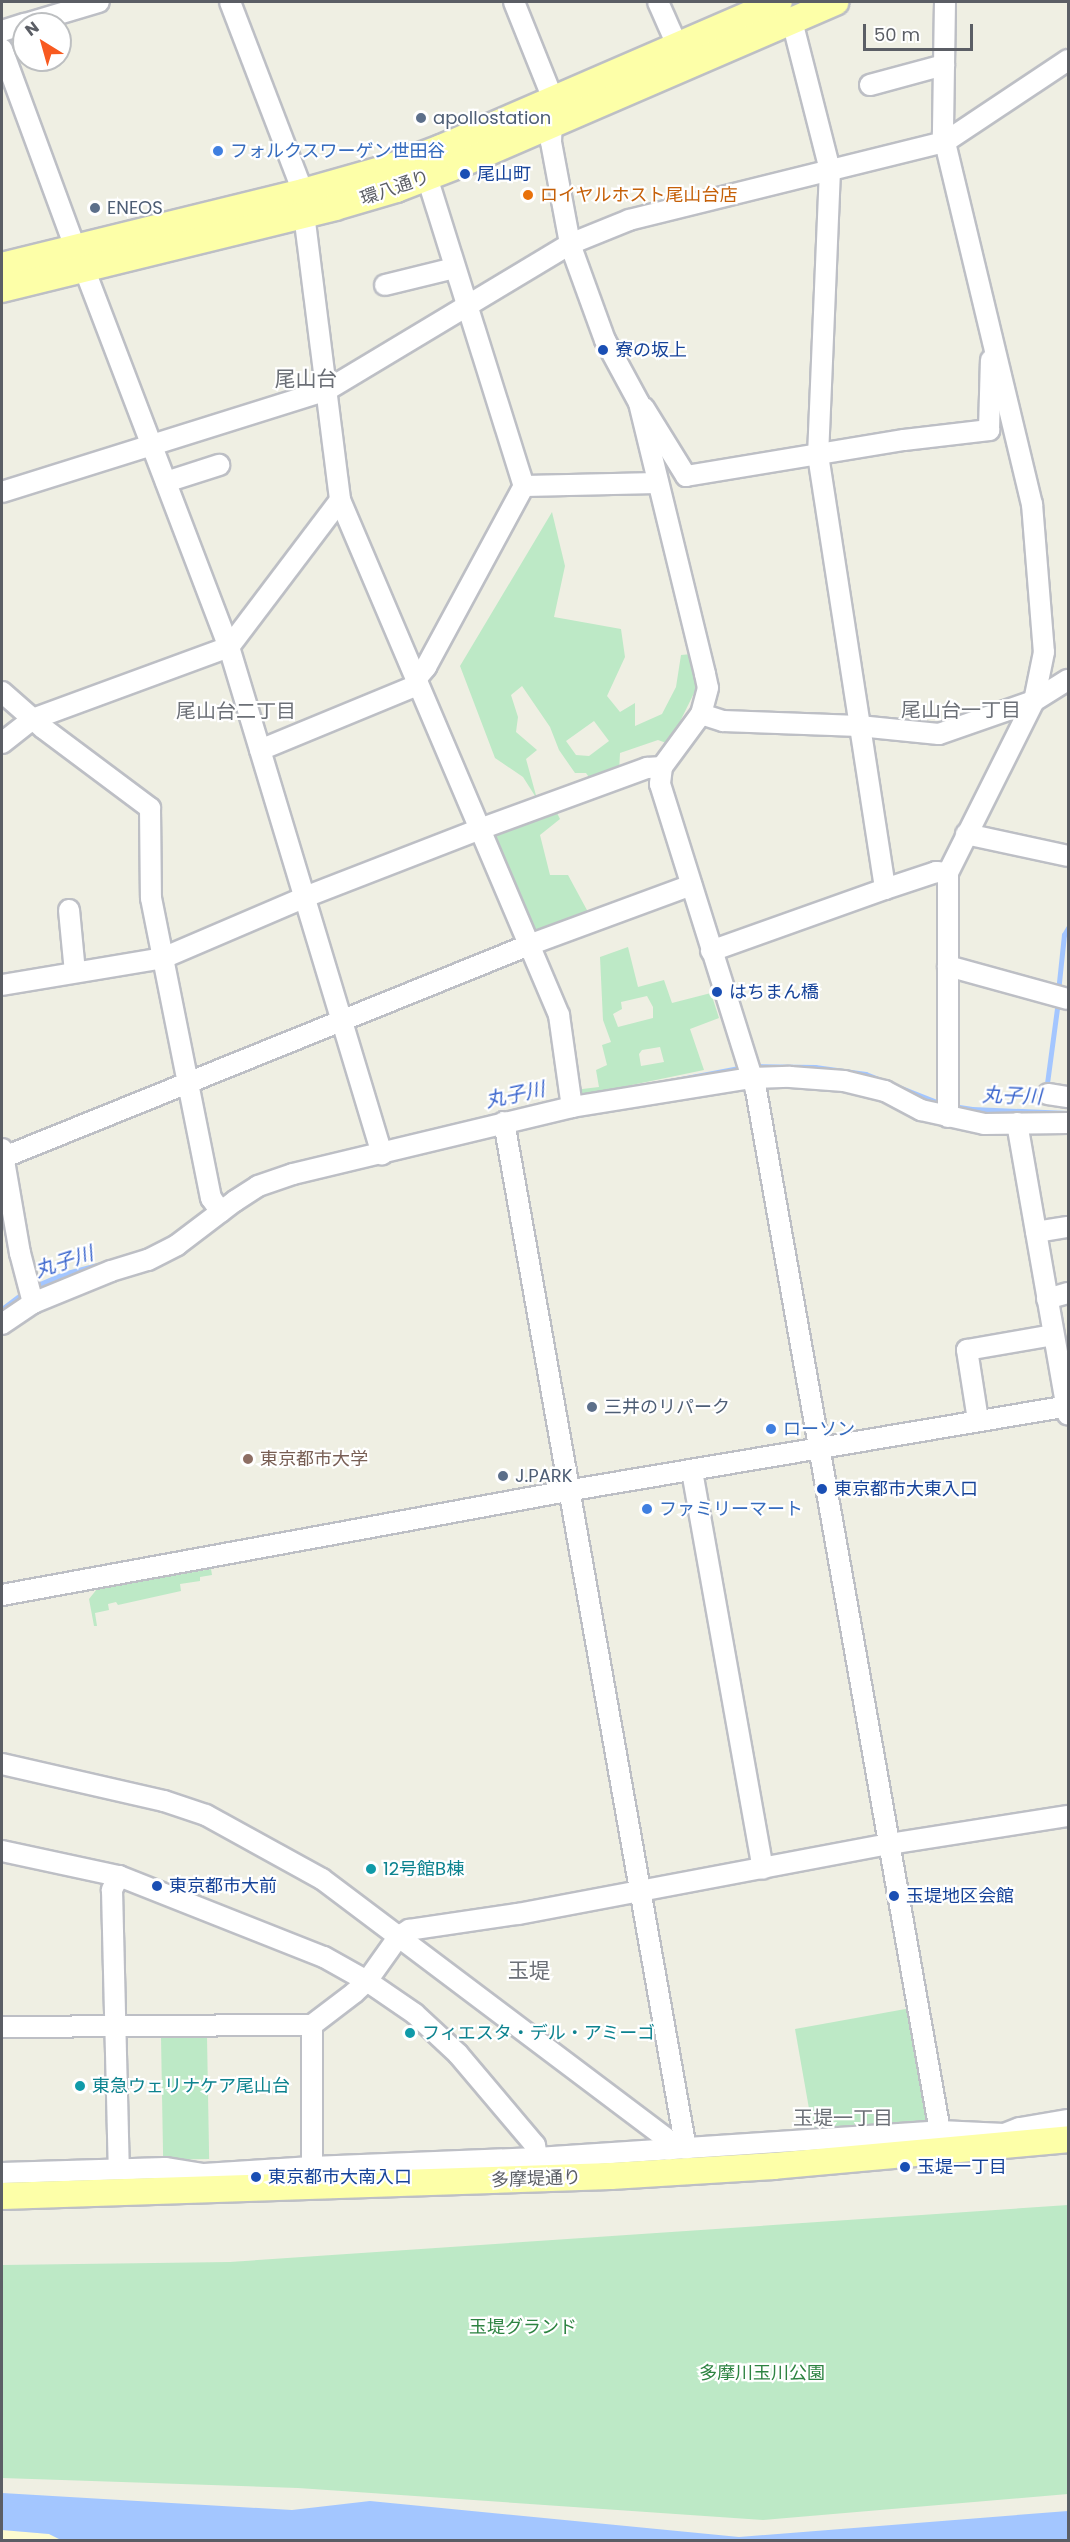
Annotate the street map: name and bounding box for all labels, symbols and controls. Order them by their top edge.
north arrow [12,12,72,72]
scale bar [866,12,976,50]
text: N [20,16,44,42]
text: 50 m [874,22,920,47]
place label: apollostation [433,107,551,129]
marker: apollostation [414,111,428,125]
place label: フォルクスワーゲン世田谷 [230,140,446,162]
marker: フォルクスワーゲン世田谷 [211,144,225,158]
place label: 尾山町 [477,163,531,185]
street label: 環八通り [357,166,433,210]
marker: 尾山町 [458,167,472,181]
place label: ロイヤルホスト尾山台店 [540,184,738,206]
marker: ロイヤルホスト尾山台店 [521,188,535,202]
place label: ENEOS [107,197,163,219]
marker: ENEOS [88,201,102,215]
place label: 寮の坂上 [615,339,687,361]
marker: 寮の坂上 [596,343,610,357]
district label: 尾山台 [275,366,337,392]
district label: 尾山台一丁目 [901,698,1021,722]
district label: 尾山台二丁目 [176,699,296,723]
place label: はちまん橋 [729,981,819,1003]
marker: はちまん橋 [710,985,724,999]
water label: 丸子川 [483,1077,547,1113]
water label: 丸子川 [982,1083,1042,1109]
water label: 丸子川 [32,1241,96,1283]
place label: 三井のリパーク [604,1396,730,1418]
marker: 三井のリパーク [585,1400,599,1414]
place label: ローソン [783,1418,855,1440]
marker: ローソン [764,1422,778,1436]
place label: 東京都市大学 [260,1448,368,1470]
marker: 東京都市大学 [241,1452,255,1466]
place label: J.PARK [515,1465,573,1487]
marker: J.PARK [496,1469,510,1483]
place label: 東京都市大東入口 [834,1478,978,1500]
marker: 東京都市大東入口 [815,1482,829,1496]
place label: ファミリーマート [659,1498,803,1520]
marker: ファミリーマート [640,1502,654,1516]
place label: 12号館B棟 [383,1858,464,1880]
marker: 12号館B棟 [364,1862,378,1876]
place label: 東京都市大前 [169,1875,277,1897]
marker: 東京都市大前 [150,1879,164,1893]
place label: 玉堤地区会館 [906,1885,1014,1907]
marker: 玉堤地区会館 [887,1889,901,1903]
district label: 玉堤 [508,1958,550,1984]
place label: フィエスタ・デル・アミーゴ [422,2022,656,2044]
marker: フィエスタ・デル・アミーゴ [403,2026,417,2040]
place label: 東急ウェリナケア尾山台 [92,2075,290,2097]
marker: 東急ウェリナケア尾山台 [73,2079,87,2093]
district label: 玉堤一丁目 [793,2106,893,2130]
place label: 玉堤一丁目 [917,2156,1007,2178]
marker: 玉堤一丁目 [898,2160,912,2174]
place label: 東京都市大南入口 [268,2166,412,2188]
street label: 多摩堤通り [491,2167,581,2191]
marker: 東京都市大南入口 [249,2170,263,2184]
park label: 玉堤グランド [469,2316,577,2338]
park label: 多摩川玉川公園 [699,2362,825,2384]

